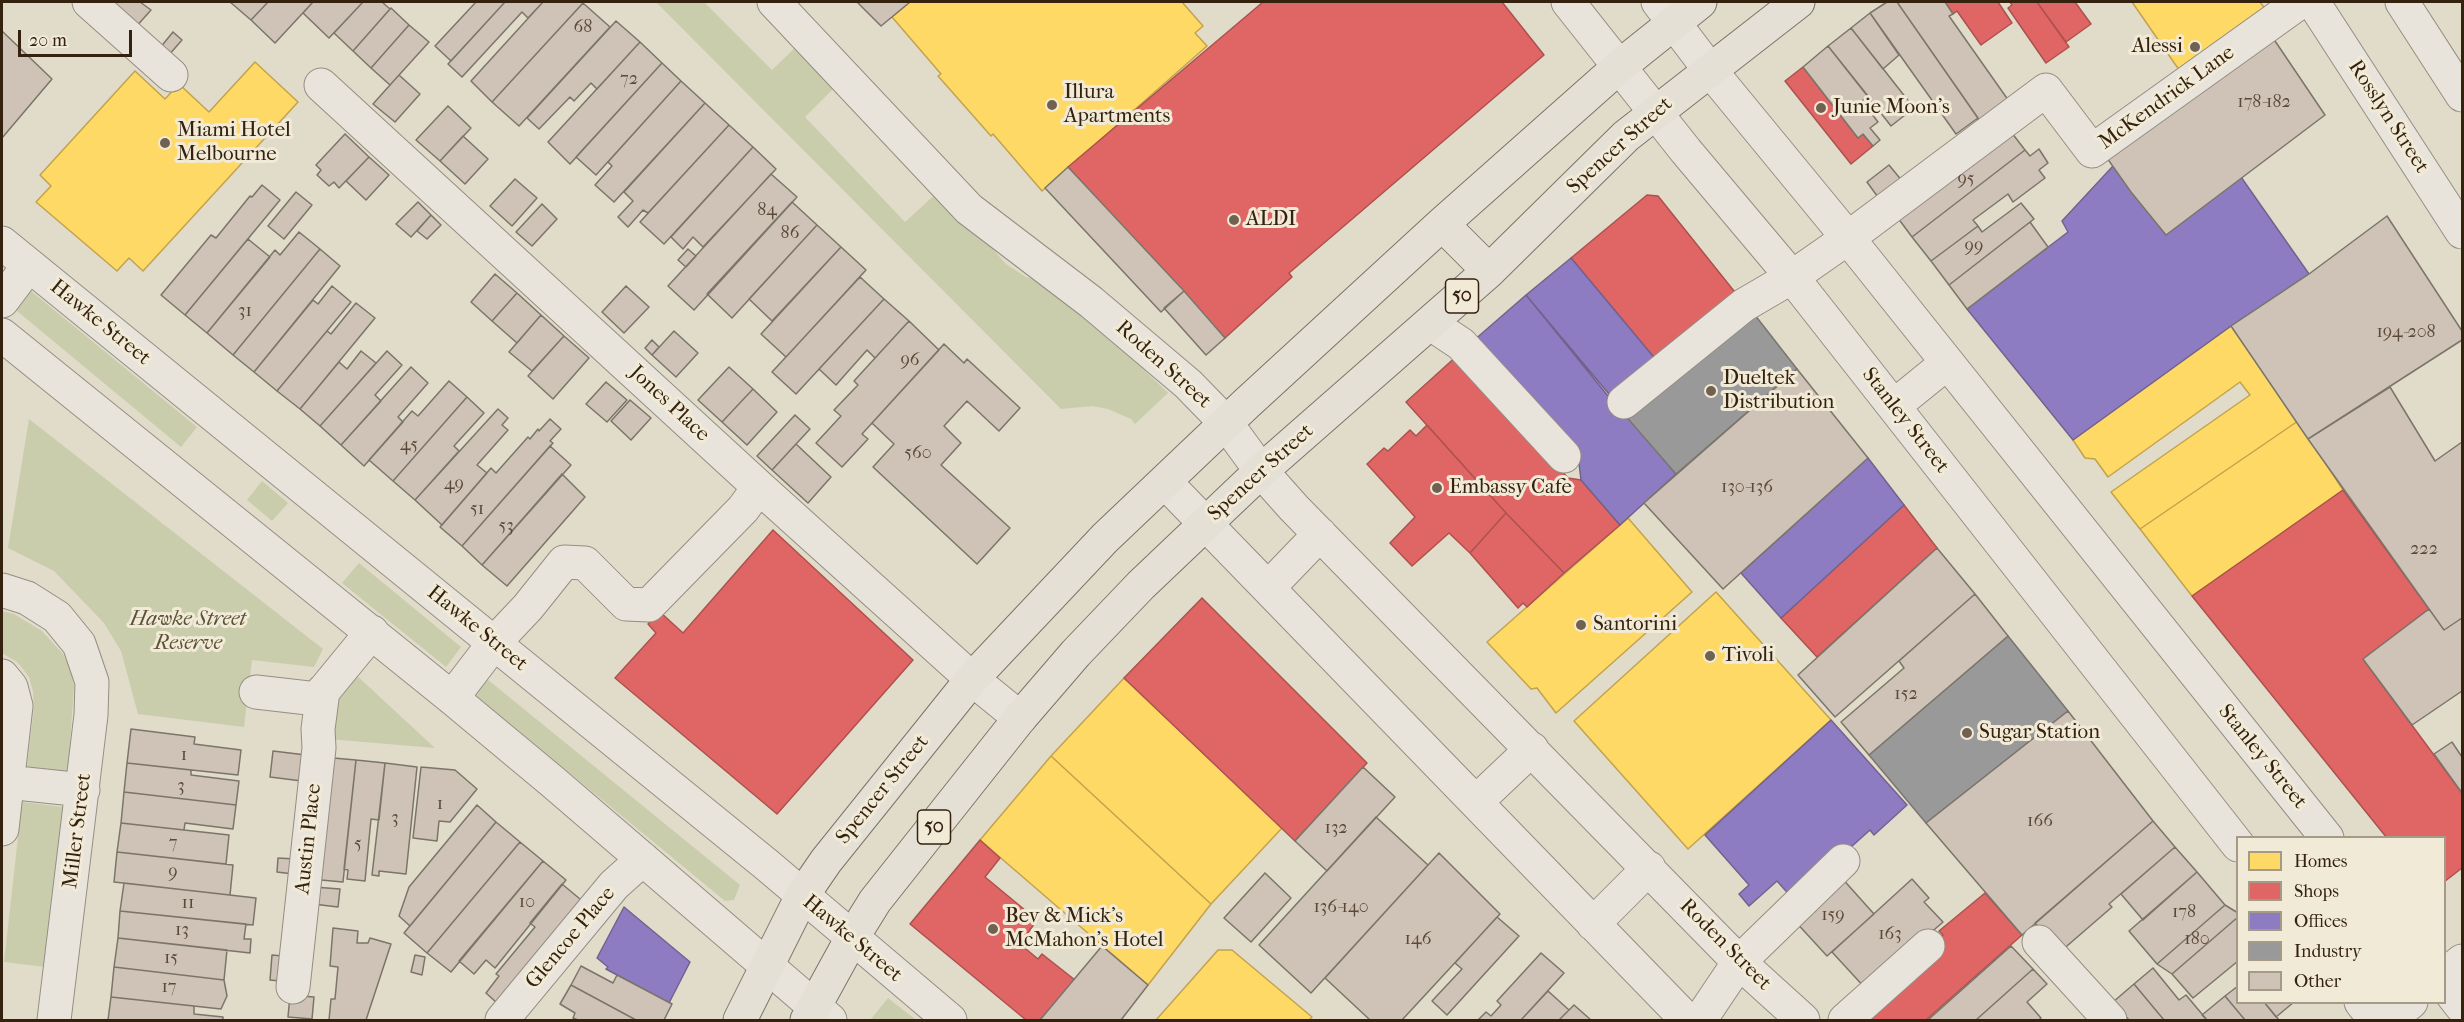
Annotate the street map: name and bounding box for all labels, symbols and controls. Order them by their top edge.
house number: 68 [574,17,592,39]
scale bar [21,18,135,56]
text: 20 m [29,30,67,51]
place label: Alessi [2132,34,2183,60]
street label: McKendrick Lane [2094,40,2240,156]
marker: Alessi [2188,40,2202,54]
street label: Rosslyn Street [2342,56,2434,178]
house number: 72 [620,69,638,91]
place label: Illura Apartments [1064,80,1170,130]
street label: Spencer Street [1562,92,1678,200]
house number: 178-182 [2237,92,2291,114]
place label: Junie Moon's [1833,95,1950,121]
marker: Illura Apartments [1045,98,1059,112]
marker: Junie Moon's [1814,101,1828,115]
place label: Miami Hotel Melbourne [177,118,291,168]
marker: Miami Hotel Melbourne [158,136,172,150]
house number: 95 [1957,169,1975,191]
house number: 84 [757,200,777,222]
place label: ALDI [1246,207,1296,233]
marker: ALDI [1227,213,1241,227]
house number: 86 [781,223,799,245]
house number: 99 [1965,236,1983,258]
street label: Hawke Street [45,275,155,371]
road number: 50 [1446,279,1478,313]
house number: 31 [238,301,252,323]
street label: Roden Street [1110,316,1216,414]
house number: 194-208 [2376,322,2436,344]
house number: 96 [900,350,920,372]
street label: Jones Place [624,361,714,447]
street label: Stanley Street [1856,363,1954,479]
place label: Dueltek Distribution [1723,366,1834,416]
marker: Dueltek Distribution [1704,384,1718,398]
street label: Spencer Street [1203,419,1319,527]
house number: 45 [400,435,418,457]
house number: 560 [904,443,932,465]
house number: 49 [444,474,464,496]
place label: Embassy Cafe [1449,475,1572,501]
house number: 130-136 [1721,477,1773,499]
marker: Embassy Cafe [1430,481,1444,495]
house number: 51 [470,499,484,521]
house number: 53 [498,516,514,538]
house number: 222 [2410,539,2438,561]
street label: Hawke Street [422,581,532,677]
park label: Hawke Street Reserve [130,607,246,657]
place label: Santorini [1593,612,1677,638]
marker: Santorini [1574,618,1588,632]
place label: Tivoli [1722,643,1774,669]
marker: Tivoli [1703,649,1717,663]
house number: 152 [1894,684,1918,706]
street label: Stanley Street [2212,700,2312,814]
place label: Sugar Station [1979,720,2100,746]
marker: Sugar Station [1960,726,1974,740]
street label: Spencer Street [831,730,935,850]
house number: 1 [181,745,187,767]
street label: Miller Street [58,772,98,890]
house number: 3 [177,776,185,798]
street label: Austin Place [291,782,327,896]
house number: 1 [437,794,443,816]
house number: 3 [391,808,399,830]
road number: 50 [918,810,950,844]
house number: 166 [2027,811,2053,833]
house number: 132 [1324,818,1348,840]
house number: 7 [169,833,177,855]
house number: 5 [354,834,362,856]
legend [2236,836,2446,1004]
text: Homes [2294,851,2348,872]
house number: 9 [168,862,178,884]
text: Shops [2294,881,2339,902]
street label: Glencoe Place [521,882,621,994]
street label: Hawke Street [797,890,907,988]
house number: 10 [519,892,535,914]
house number: 11 [182,893,194,915]
street label: Roden Street [1674,894,1776,996]
house number: 136-140 [1313,897,1369,919]
house number: 178 [2172,902,2196,924]
place label: Bev & Mick's McMahon's Hotel [1005,904,1164,954]
house number: 159 [1821,905,1845,927]
text: Offices [2294,911,2347,932]
house number: 13 [175,920,189,942]
marker: Bev & Mick's McMahon's Hotel [986,922,1000,936]
house number: 163 [1878,924,1902,946]
house number: 146 [1405,929,1431,951]
house number: 180 [2184,929,2210,951]
text: Industry [2294,941,2362,962]
house number: 15 [164,948,178,970]
text: Other [2294,971,2341,992]
house number: 17 [161,977,177,999]

